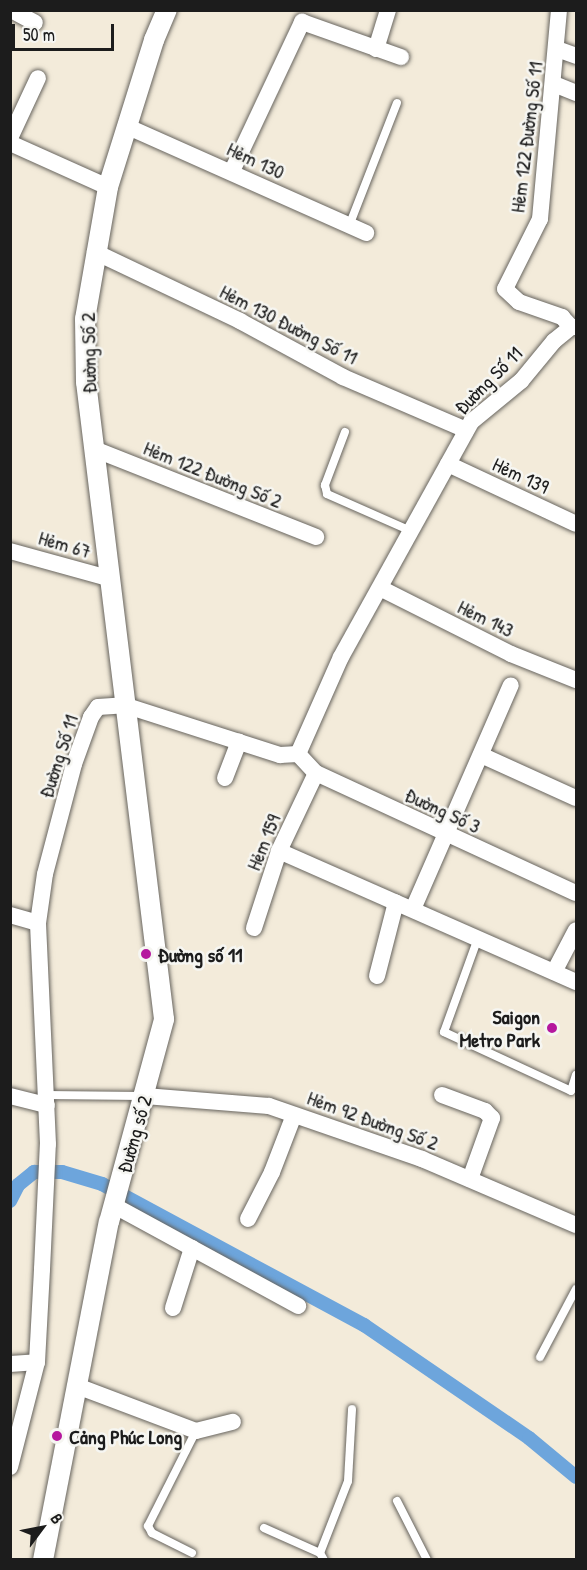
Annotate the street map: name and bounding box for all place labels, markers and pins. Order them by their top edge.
place label: Đường số 11 [158,942,242,966]
marker: Đường số 11 [139,947,153,961]
place label: Saigon Metro Park [459,1005,540,1052]
marker: Saigon Metro Park [545,1021,559,1035]
place label: Cảng Phúc Long [69,1424,182,1448]
marker: Cảng Phúc Long [50,1429,64,1443]

